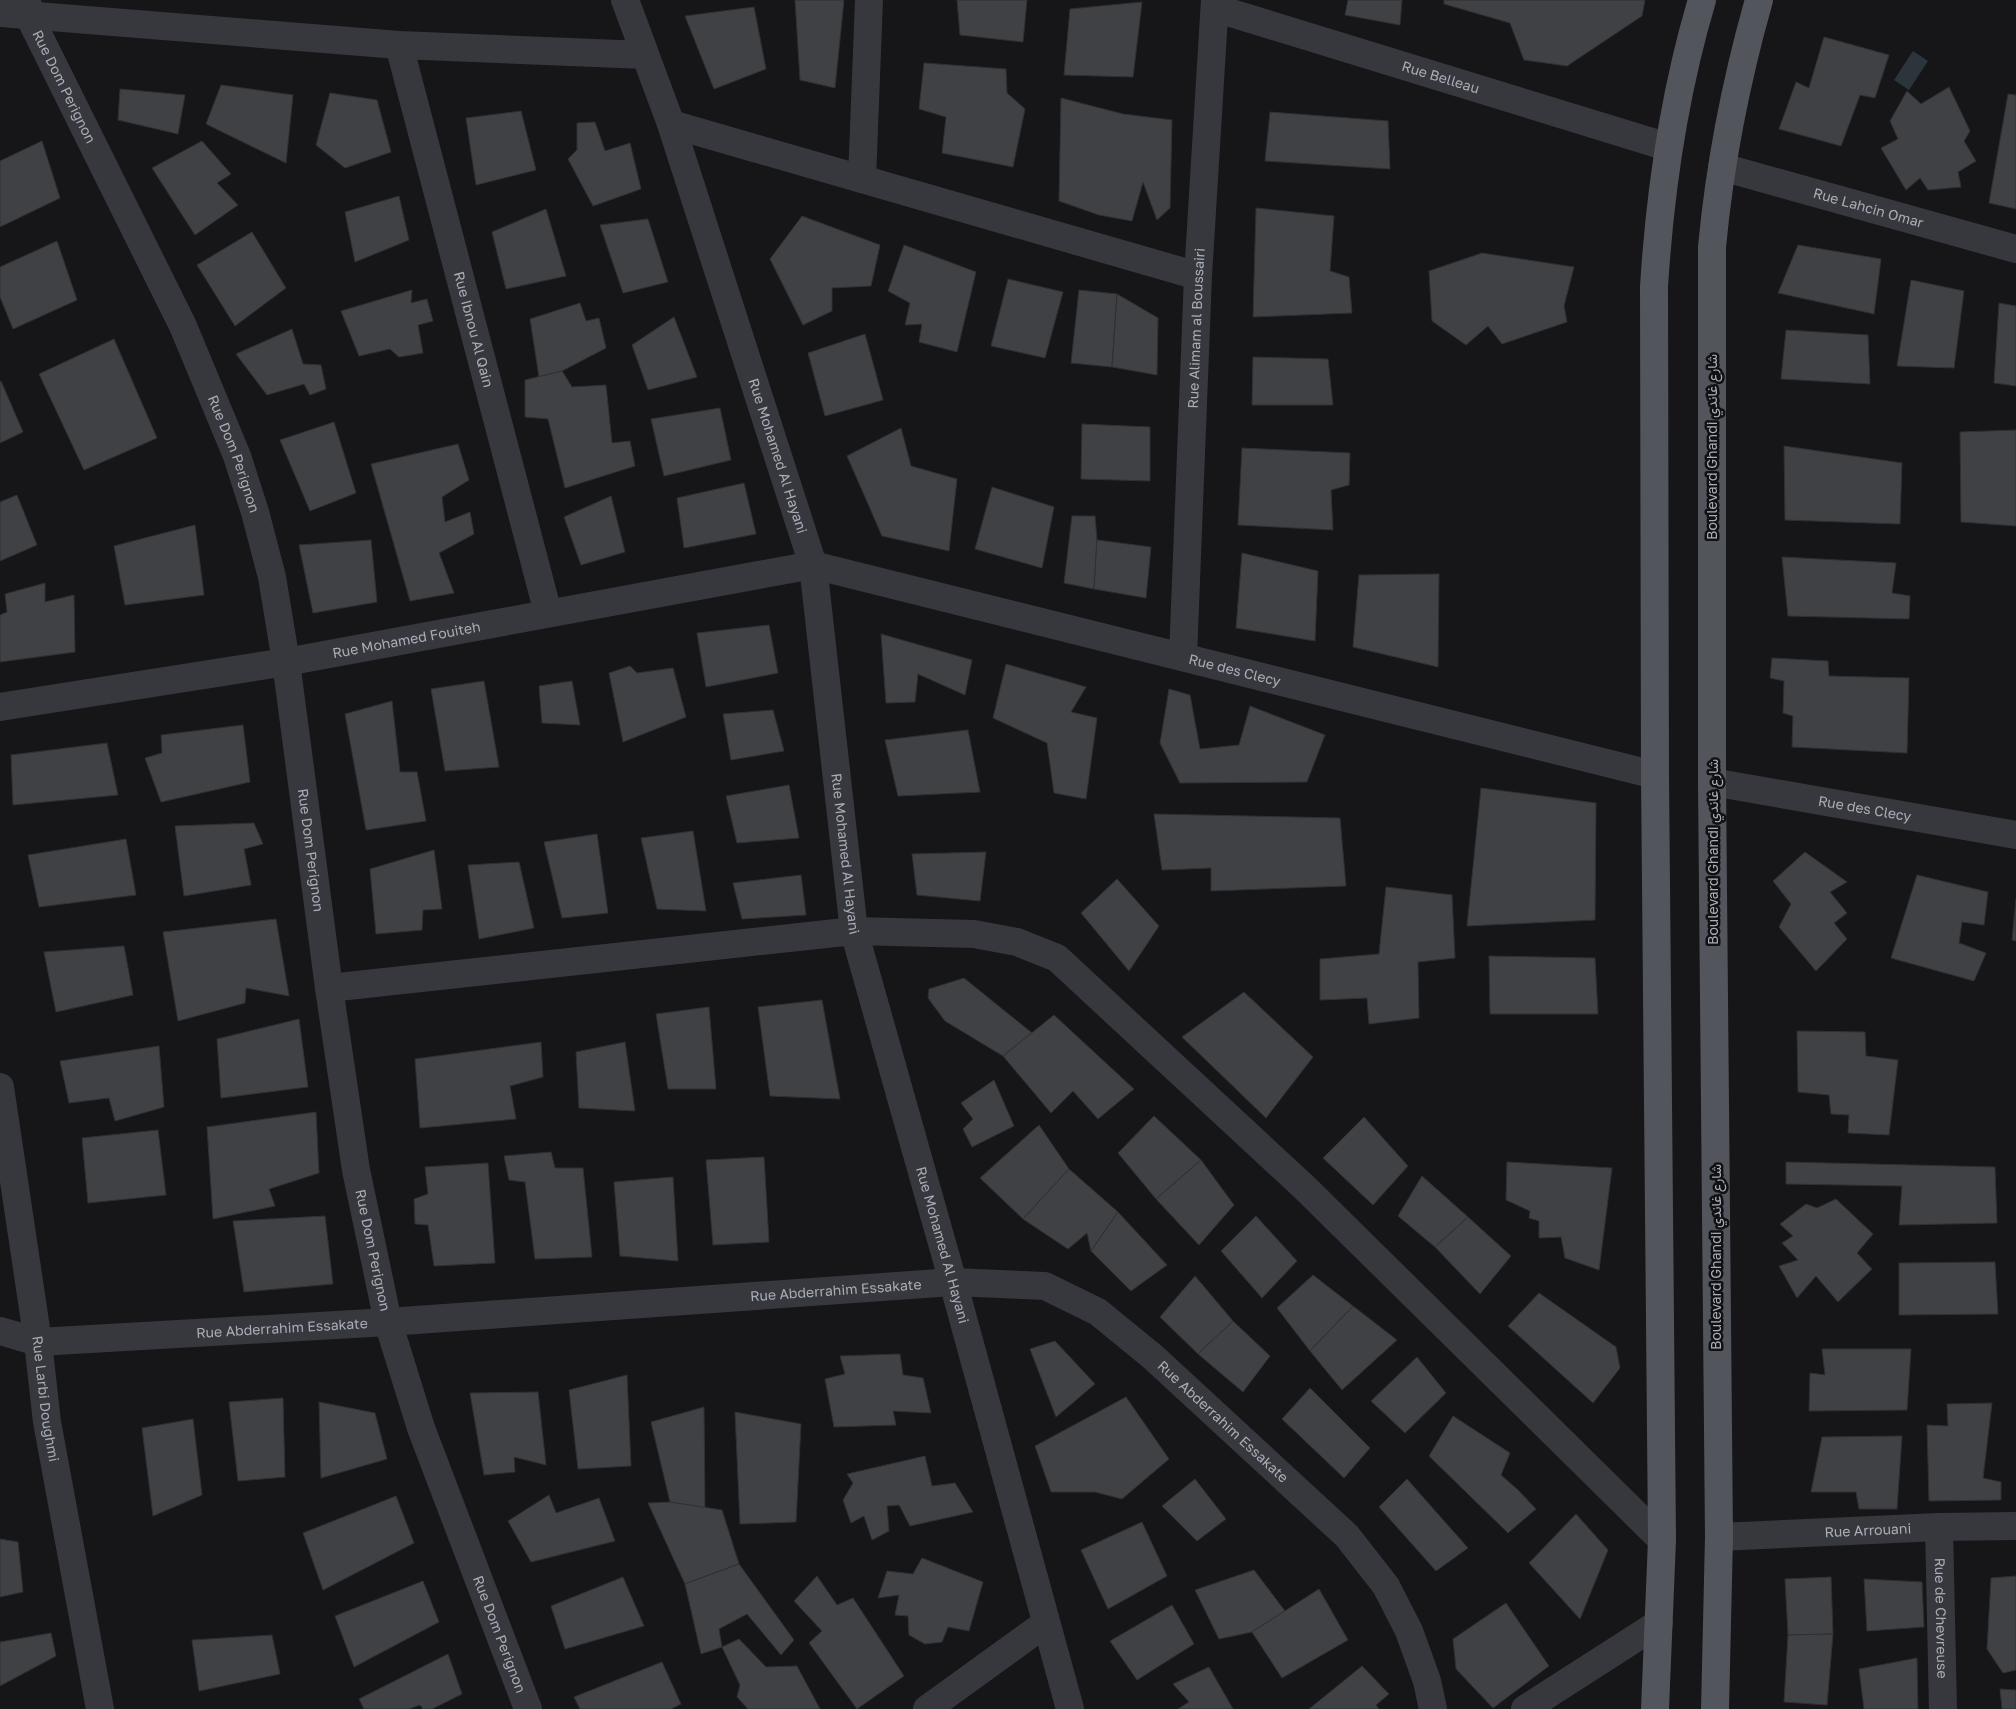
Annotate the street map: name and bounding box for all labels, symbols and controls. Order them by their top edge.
street label: Rue Dom Perignon [29,27,100,146]
street label: Rue Belleau [1400,57,1482,97]
street label: Rue Lahcin Omar [1811,184,1926,231]
street label: Rue Alimam al Boussairi [1184,247,1208,409]
street label: Rue Ibnou Al Qain [451,269,497,389]
street label: Boulevard Ghandi شارع غاندي [1703,354,1724,540]
street label: Rue Mohamed Al Hayani [745,376,811,536]
street label: Rue Dom Perignon [205,392,264,515]
street label: Rue Mohamed Fouiteh [331,617,482,661]
street label: Rue des Clecy [1187,650,1283,689]
street label: Boulevard Ghandi شارع غاندي [1704,759,1725,945]
street label: Rue Mohamed Al Hayani [828,772,864,936]
street label: Rue Dom Perignon [295,787,328,913]
street label: Rue des Clecy [1817,792,1913,825]
street label: Rue Mohamed Al Hayani [913,1164,973,1325]
street label: Boulevard Ghandi شارع غاندي [1707,1164,1728,1350]
street label: Rue Dom Perignon [352,1188,394,1313]
street label: Rue Abderrahim Essakate [749,1275,922,1304]
street label: Rue Abderrahim Essakate [196,1314,368,1341]
street label: Rue Larbi Doughmi [29,1334,63,1463]
street label: Rue Abderrahim Essakate [1154,1357,1292,1486]
street label: Rue Arrouani [1824,1519,1912,1540]
street label: Rue de Chevreuse [1932,1557,1951,1679]
street label: Rue Dom Perignon [470,1573,530,1695]

